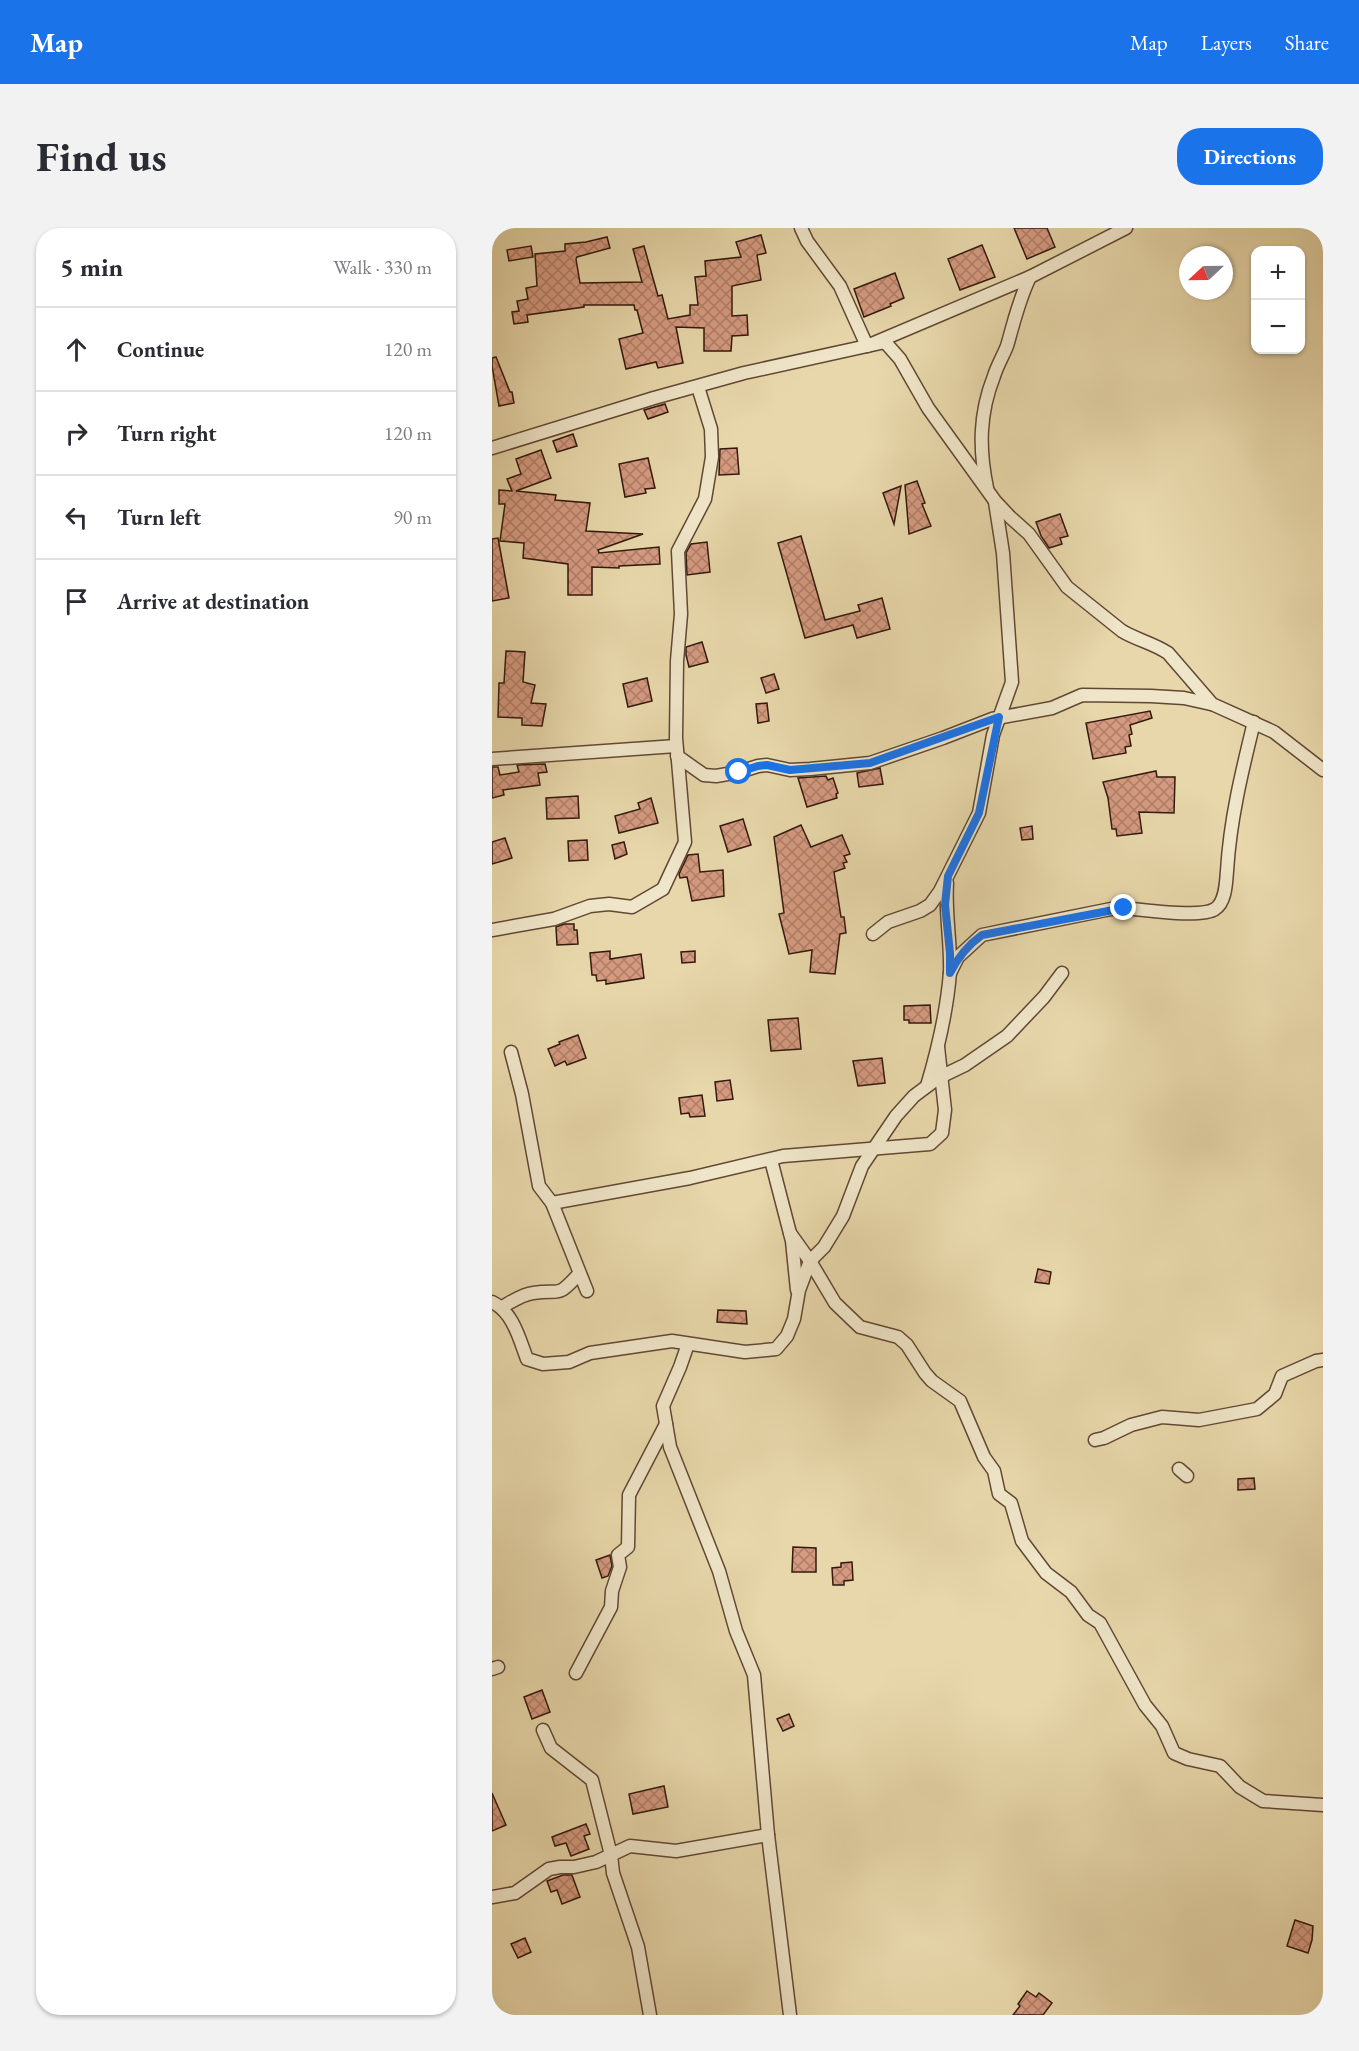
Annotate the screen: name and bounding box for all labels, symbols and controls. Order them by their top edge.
text: Map [30,24,83,60]
text: Map [1130,29,1168,56]
text: Layers [1201,29,1252,56]
text: Share [1285,29,1329,56]
button: Directions [1177,128,1323,185]
text: Find us [36,129,167,184]
north arrow [1179,246,1233,300]
map controls [1251,246,1305,354]
button: + [1251,246,1305,300]
text: 5 min [60,250,123,284]
text: Walk · 330 m [333,254,432,280]
button: − [1251,300,1305,354]
icon: ahead [60,333,93,366]
text: Continue [117,335,204,364]
text: 120 m [384,336,432,362]
icon: right [60,417,93,450]
text: Turn right [117,419,216,448]
text: 120 m [384,420,432,446]
icon: left [60,501,93,534]
text: Turn left [117,503,201,532]
text: 90 m [393,504,432,530]
icon: arrive [60,585,93,618]
text: Arrive at destination [117,587,309,616]
route start [725,758,751,784]
route end [1110,894,1136,920]

